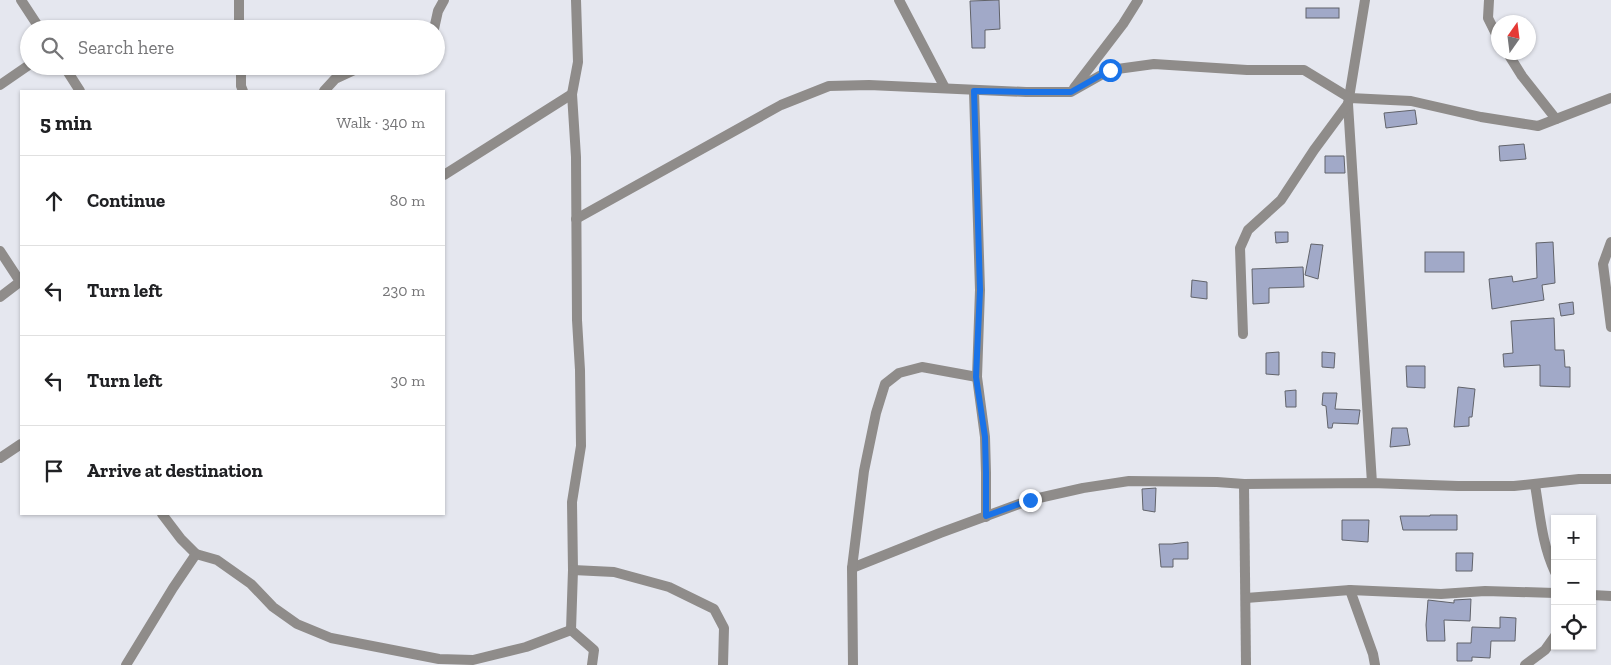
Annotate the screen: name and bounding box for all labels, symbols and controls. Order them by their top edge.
north arrow [1491,15,1536,60]
search box [20,20,445,75]
icon: search [38,34,66,62]
text: Search here [78,36,174,59]
route start [1099,59,1122,82]
text: 5 min [40,110,92,135]
text: Walk · 340 m [337,113,425,132]
icon: ahead [40,187,68,215]
text: Continue [87,189,165,212]
text: 80 m [390,191,425,210]
icon: left [40,277,68,305]
text: Turn left [87,279,162,302]
text: 230 m [382,281,425,300]
icon: left [40,367,68,395]
text: Turn left [87,369,162,392]
text: 30 m [391,371,425,390]
icon: arrive [40,457,68,485]
text: Arrive at destination [87,459,263,482]
route end [1019,489,1042,512]
map controls [1551,515,1596,650]
button: + [1551,515,1596,560]
button: − [1551,560,1596,605]
button: locate [1551,605,1596,650]

